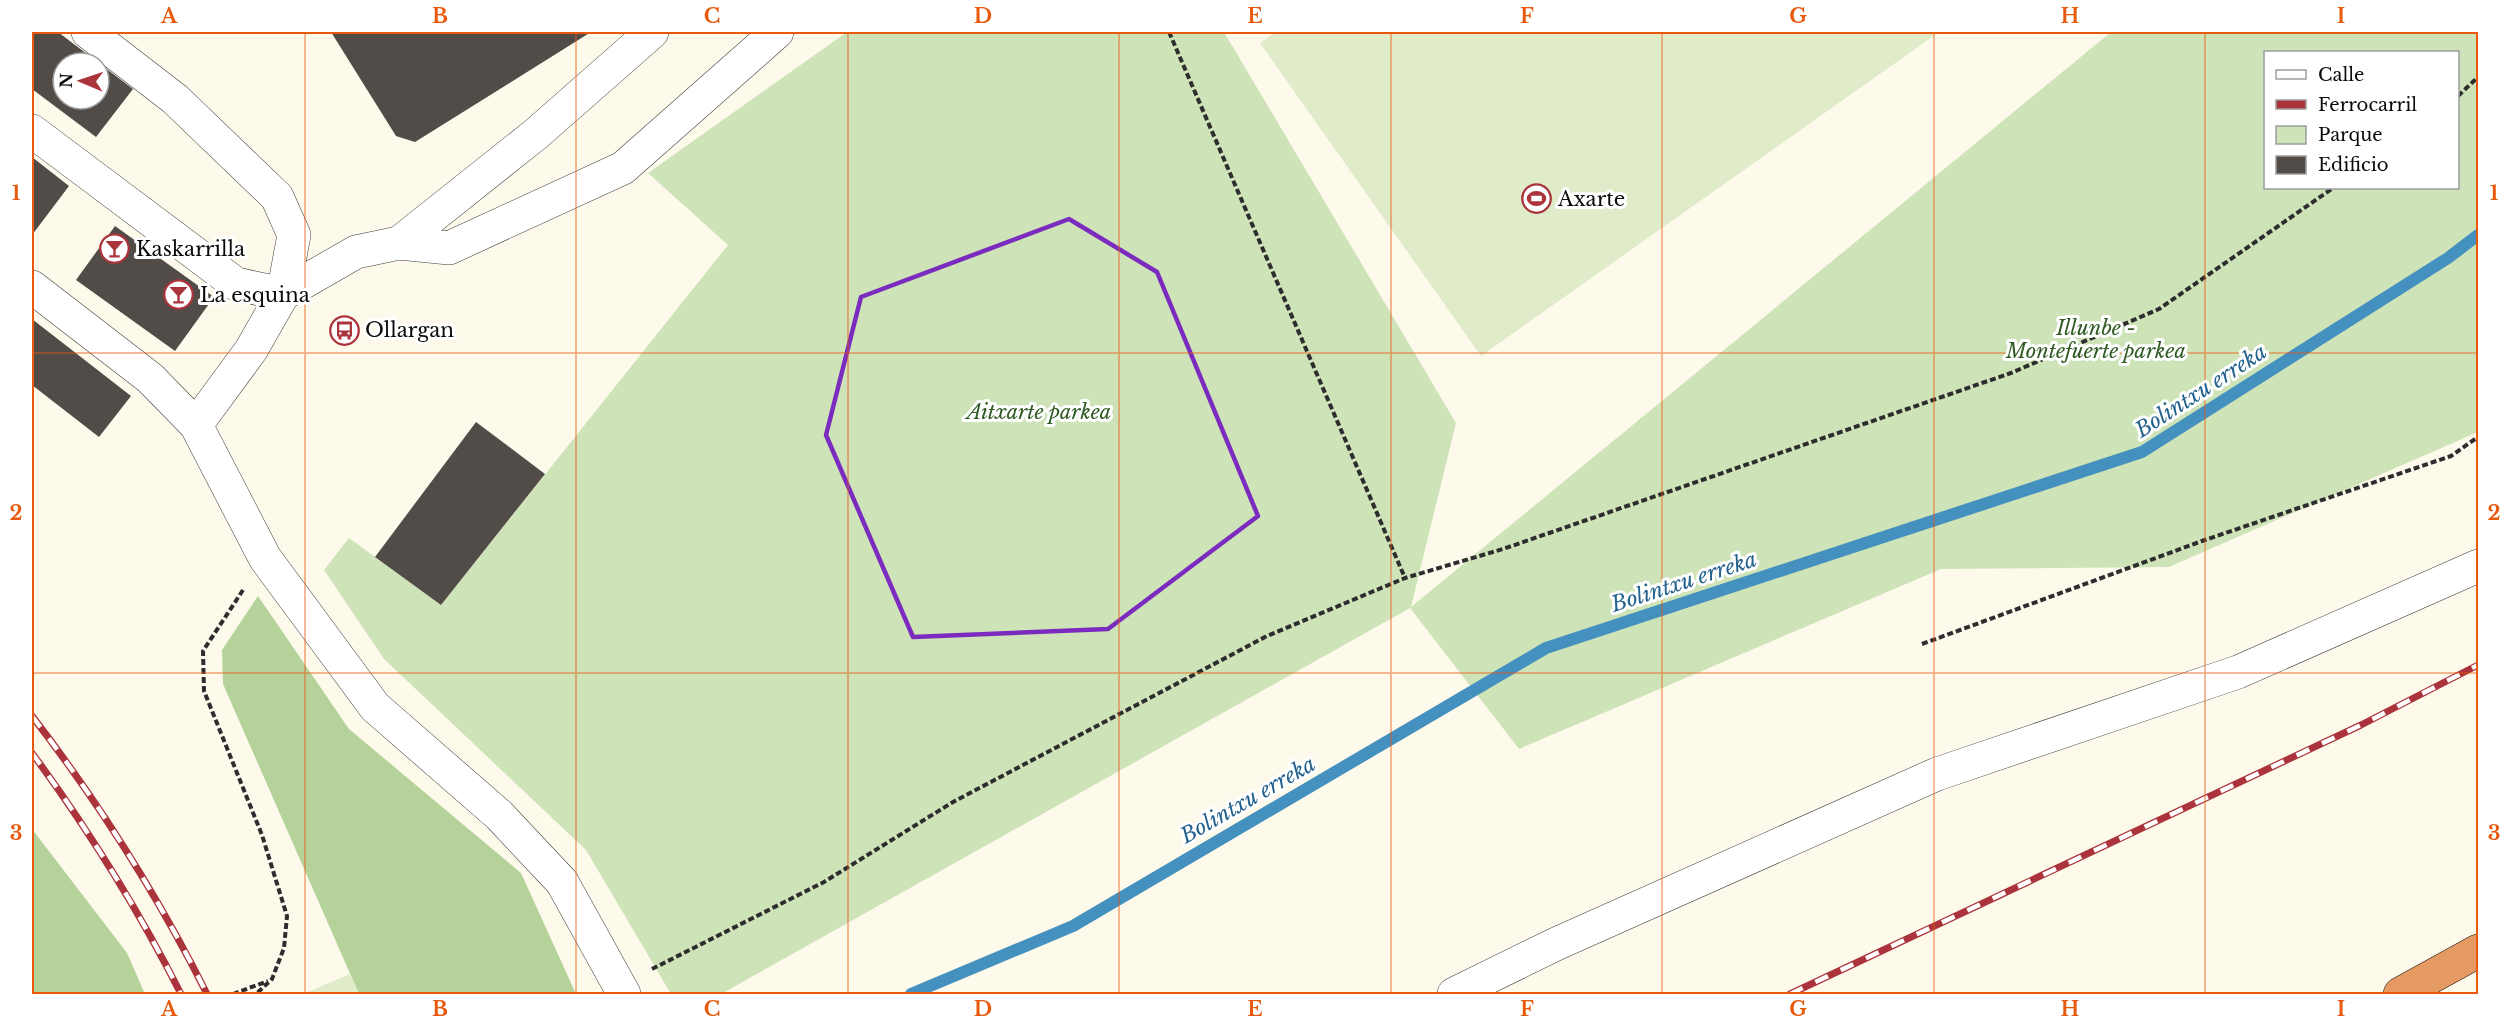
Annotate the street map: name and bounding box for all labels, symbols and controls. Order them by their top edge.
text: A [160,4,178,28]
text: B [432,4,448,28]
text: C [704,4,720,28]
text: D [974,4,992,28]
text: E [1247,4,1263,28]
text: F [1520,4,1534,28]
text: G [1789,4,1807,28]
text: H [2061,4,2080,28]
text: I [2337,4,2345,28]
north arrow [51,51,111,111]
legend [2264,51,2459,189]
text: Calle [2318,64,2364,86]
text: N [56,73,76,88]
text: Ferrocarril [2318,94,2417,116]
text: Parque [2318,124,2383,146]
text: Edificio [2318,154,2389,176]
text: 1 [12,181,21,205]
text: 1 [2490,181,2499,205]
sports icon: Axarte [1521,183,1553,215]
place label: Axarte [1557,187,1625,211]
bar icon: Kaskarrilla [99,233,131,265]
place label: Kaskarrilla [136,237,246,261]
bar icon: La esquina [163,279,195,311]
place label: La esquina [200,283,311,307]
bus stop icon: Ollargan [328,314,360,346]
park label: Illunbe - Montefuerte parkea [2005,316,2186,363]
place label: Ollargan [365,318,454,342]
water label: Bolintxu erreka [2130,339,2272,444]
park label: Aitxarte parkea [964,400,1111,424]
text: 2 [9,501,23,525]
text: 2 [2487,501,2501,525]
water label: Bolintxu erreka [1607,546,1760,618]
water label: Bolintxu erreka [1175,751,1320,850]
text: 3 [10,821,22,845]
text: 3 [2488,821,2500,845]
text: A [160,997,178,1021]
text: B [432,997,448,1021]
text: C [704,997,720,1021]
text: D [974,997,992,1021]
text: E [1247,997,1263,1021]
text: F [1520,997,1534,1021]
text: G [1789,997,1807,1021]
text: H [2061,997,2080,1021]
text: I [2337,997,2345,1021]

